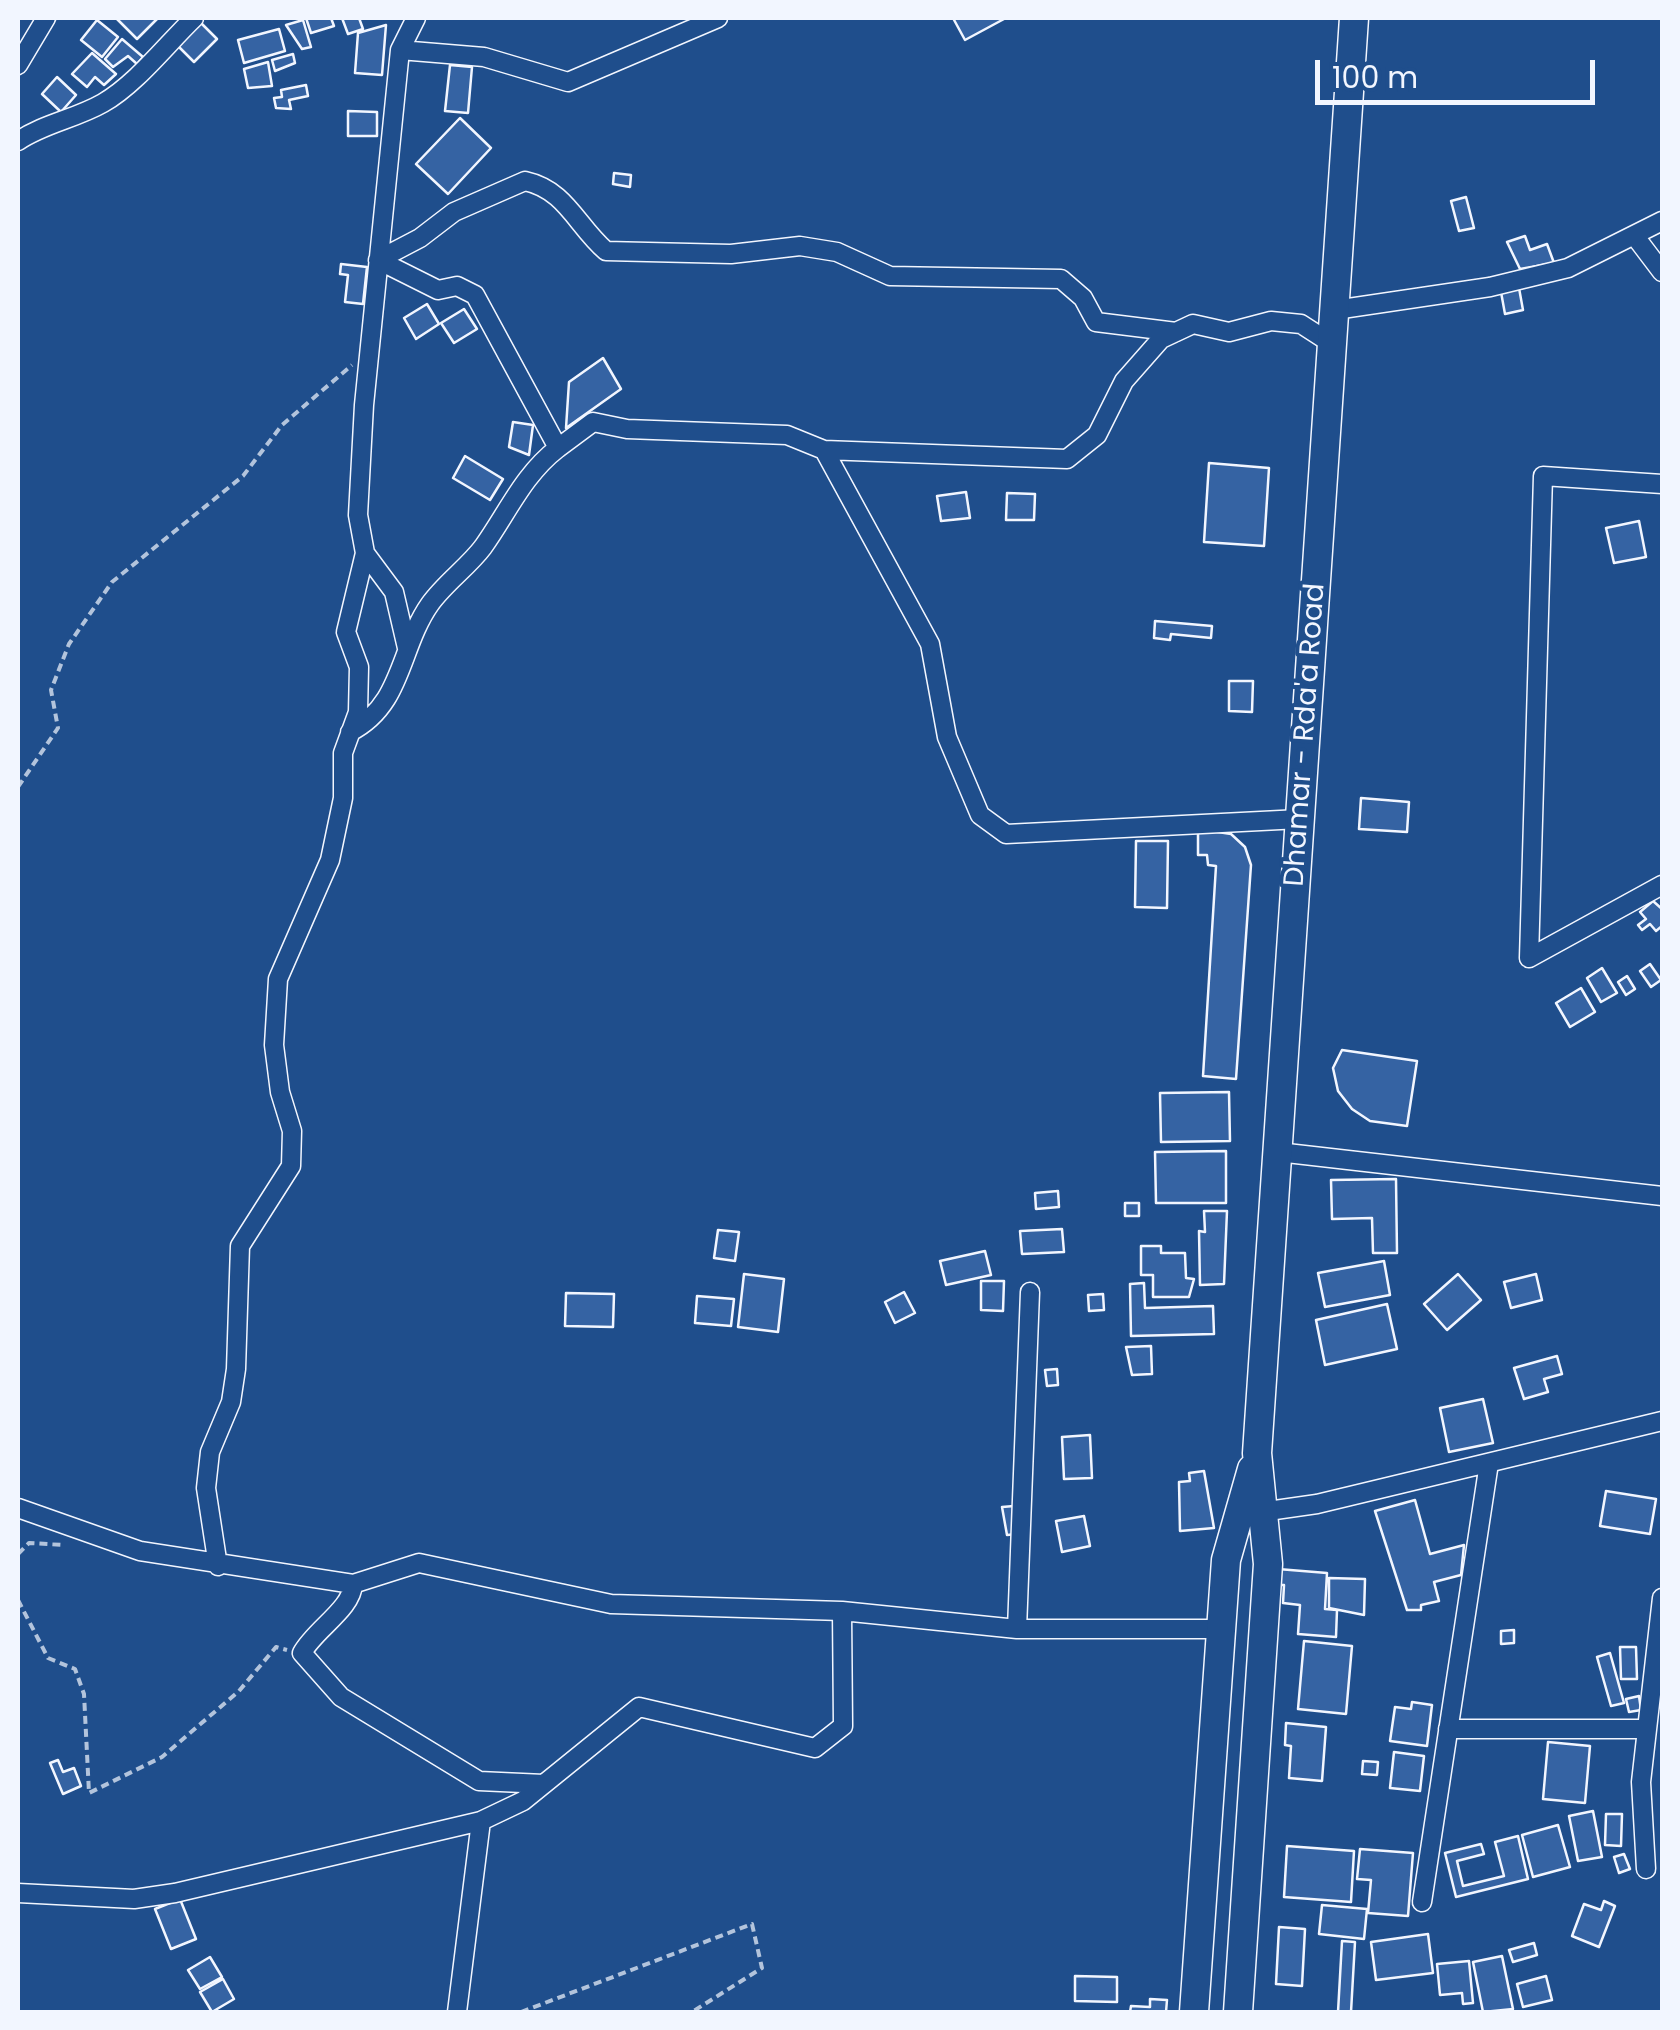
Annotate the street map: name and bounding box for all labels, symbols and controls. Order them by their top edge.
scale bar [1320,40,1600,102]
text: 100 m [1332,56,1418,99]
street label: Dhamar - Rda'a Road [1279,582,1333,888]

